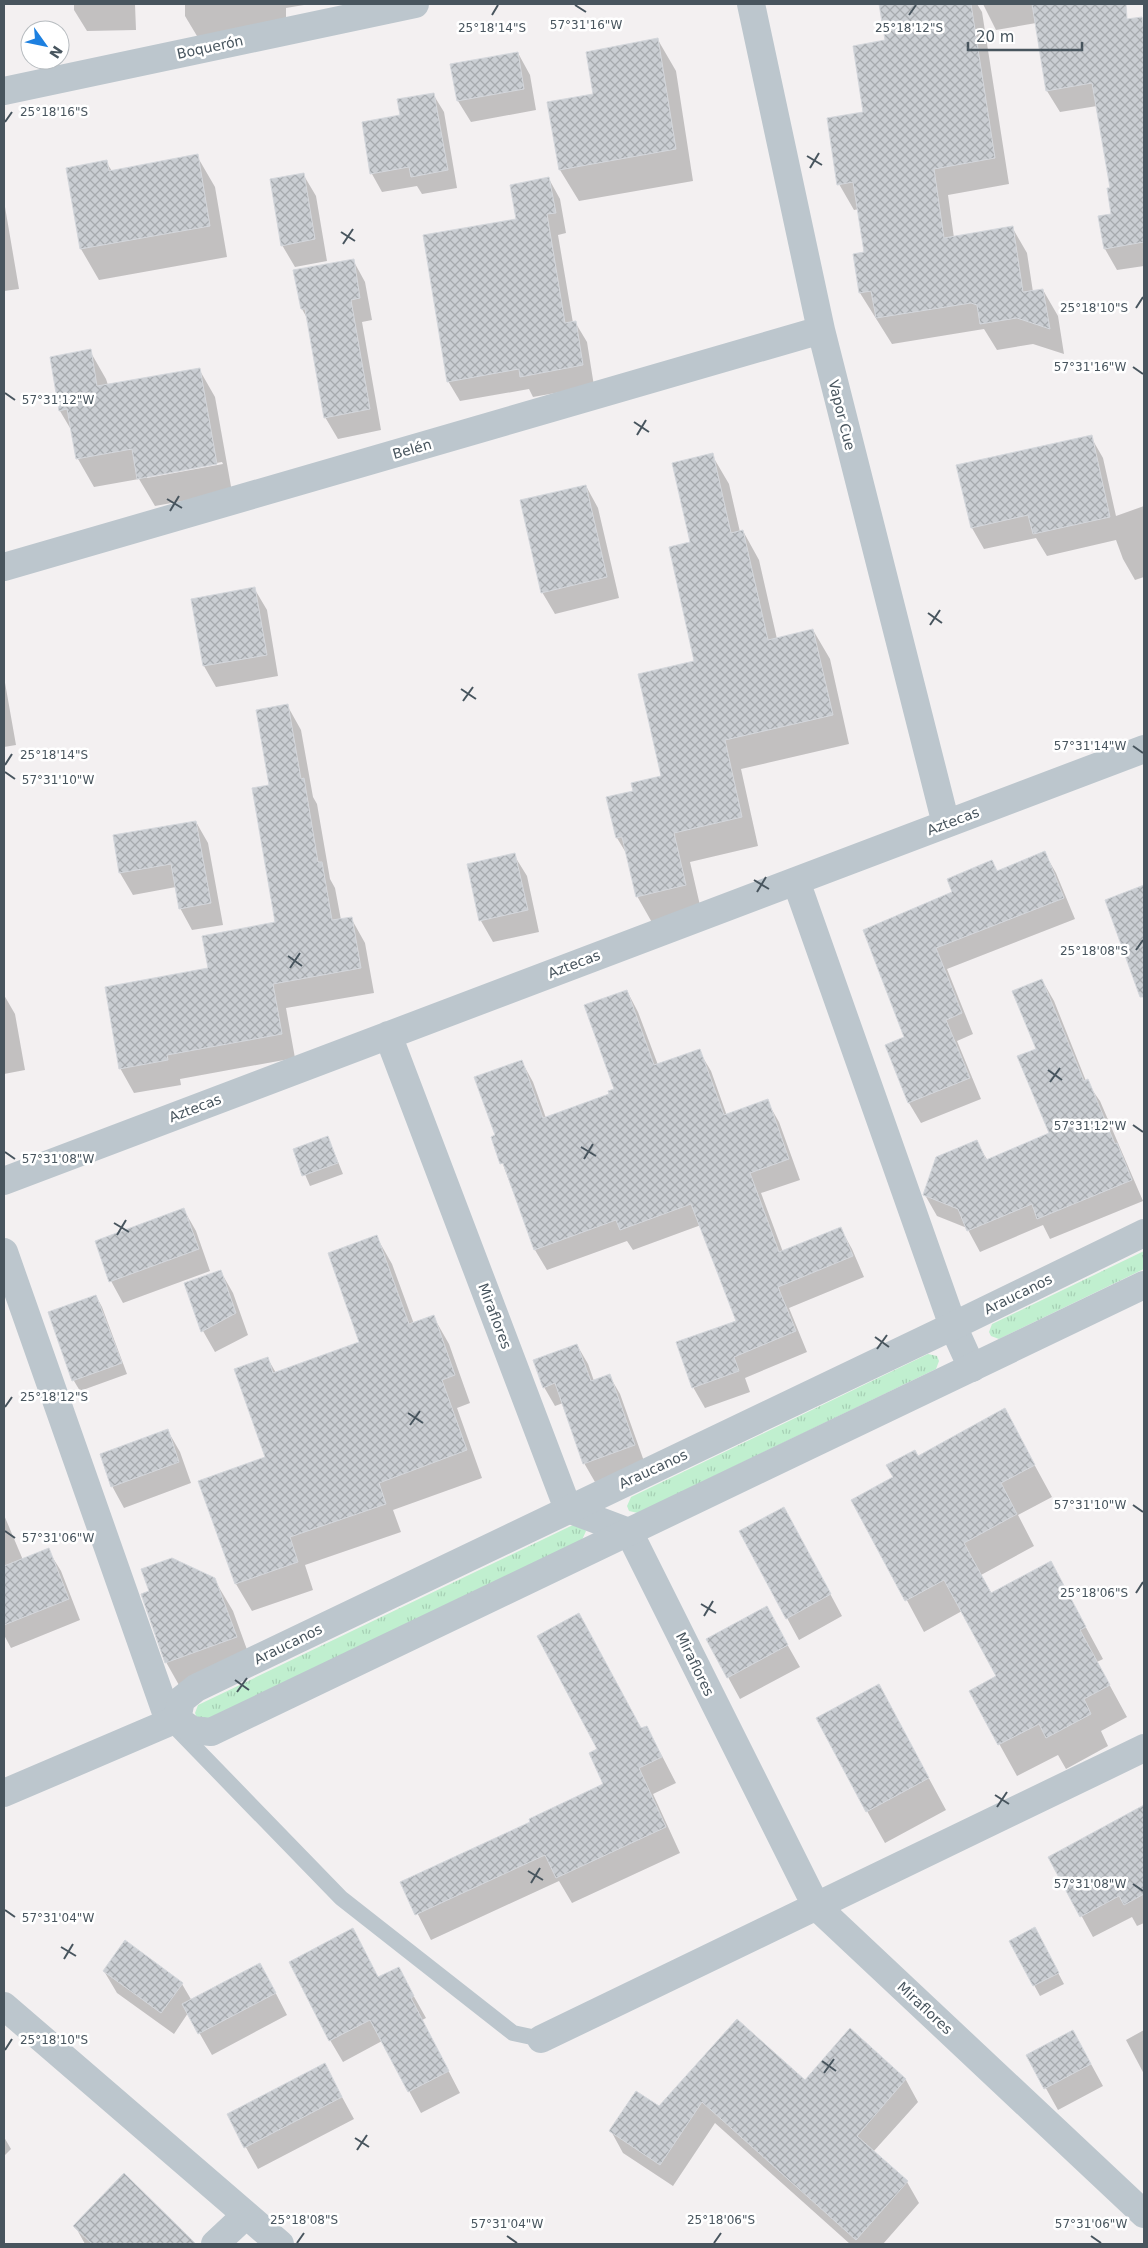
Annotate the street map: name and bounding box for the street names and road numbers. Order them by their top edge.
street label: Boquerón [175,32,245,62]
street label: Vapor Cue [826,378,858,452]
street label: Belén [391,436,433,462]
street label: Aztecas [925,804,981,838]
street label: Aztecas [546,947,602,981]
street label: Aztecas [167,1091,223,1125]
street label: Araucanos [981,1271,1055,1317]
street label: Miraflores [475,1281,515,1351]
street label: Araucanos [616,1446,690,1492]
street label: Araucanos [251,1621,325,1667]
street label: Miraflores [673,1629,717,1699]
street label: Miraflores [894,1979,956,2037]

